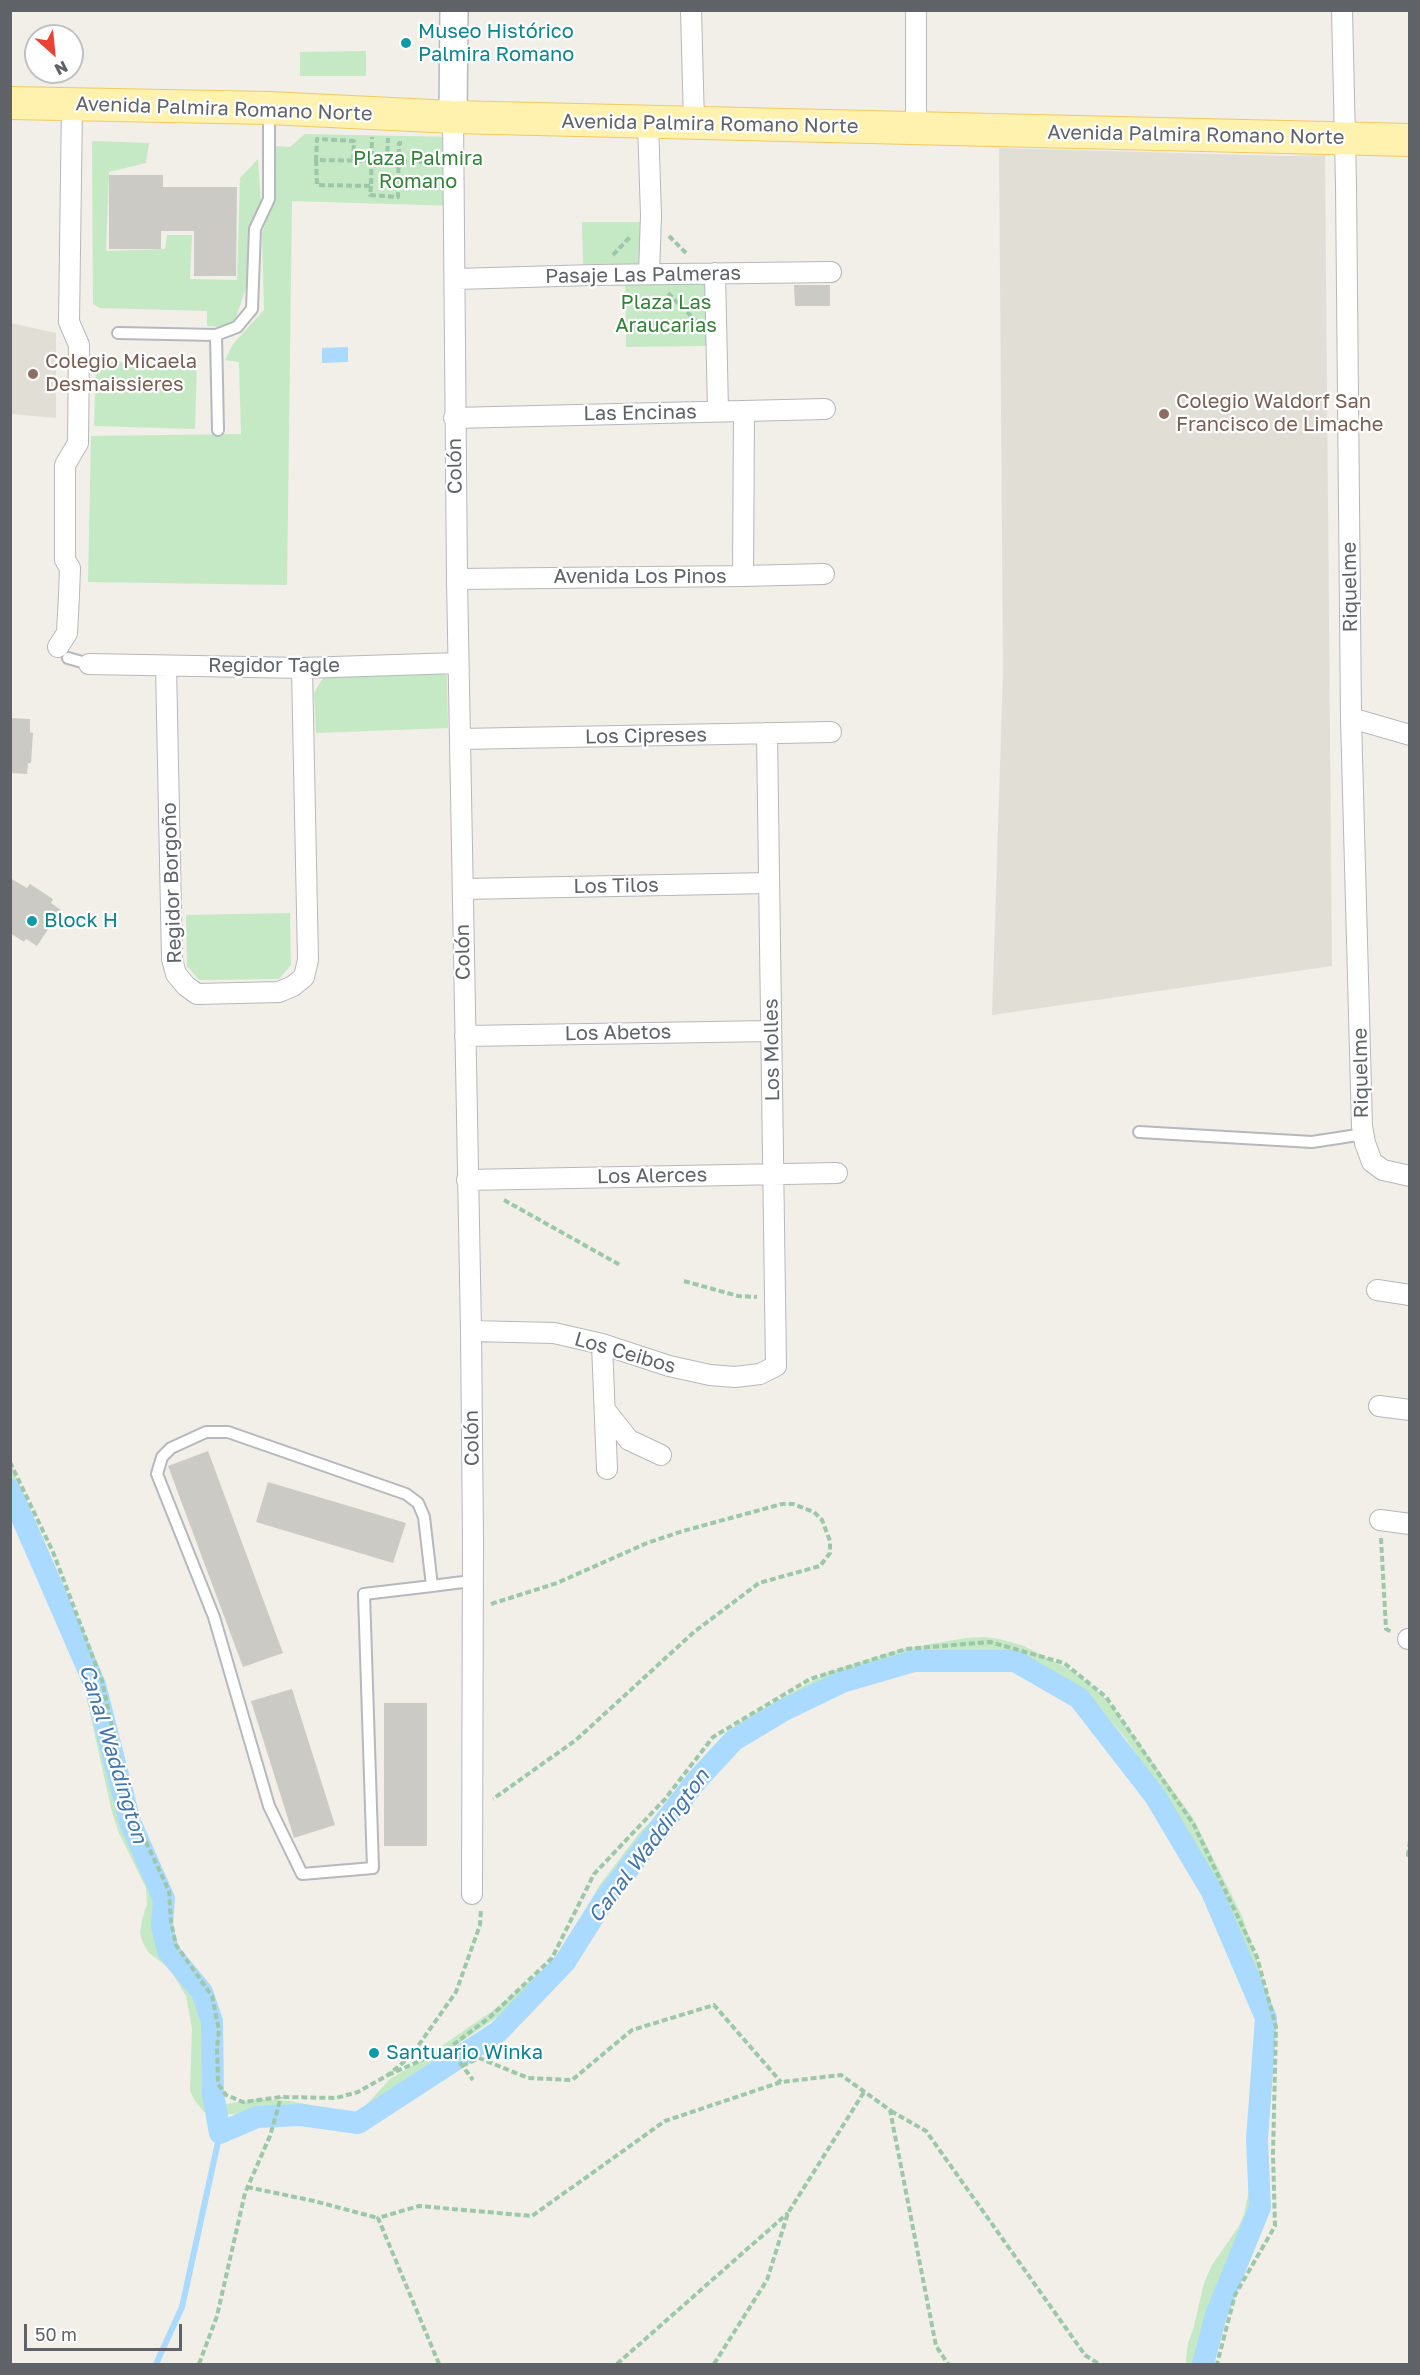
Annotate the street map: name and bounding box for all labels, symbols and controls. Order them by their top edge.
place label: Museo Histórico Palmira Romano [418,20,574,67]
north arrow [24,24,84,84]
marker: Museo Histórico Palmira Romano [399,36,413,50]
text: N [51,57,71,80]
street label: Avenida Palmira Romano Norte [75,92,373,126]
street label: Avenida Palmira Romano Norte [561,109,859,139]
street label: Avenida Palmira Romano Norte [1047,120,1345,150]
park label: Plaza Palmira Romano [353,147,483,194]
street label: Pasaje Las Palmeras [545,261,741,289]
park label: Plaza Las Araucarias [615,291,717,338]
place label: Colegio Micaela Desmaissieres [45,350,197,397]
marker: Colegio Micaela Desmaissieres [26,367,40,381]
place label: Colegio Waldorf San Francisco de Limache [1176,390,1383,437]
street label: Las Encinas [583,400,697,426]
marker: Colegio Waldorf San Francisco de Limache [1157,407,1171,421]
street label: Colón [443,438,467,494]
street label: Riquelme [1337,541,1363,633]
street label: Avenida Los Pinos [553,565,727,589]
street label: Regidor Tagle [208,654,340,678]
street label: Los Cipreses [585,723,707,749]
street label: Regidor Borgoño [157,802,187,964]
street label: Los Tilos [573,873,659,899]
place label: Block H [44,909,118,933]
marker: Block H [25,914,39,928]
street label: Colón [451,924,475,980]
street label: Los Molles [759,998,785,1102]
street label: Los Abetos [564,1020,672,1046]
street label: Riquelme [1348,1027,1374,1119]
street label: Los Alerces [597,1163,707,1189]
street label: Los Ceibos [572,1327,678,1379]
street label: Colón [460,1410,484,1466]
water label: Canal Waddington [74,1662,152,1846]
water label: Canal Waddington [583,1764,715,1928]
place label: Santuario Winka [386,2041,543,2065]
marker: Santuario Winka [367,2046,381,2060]
scale bar [27,2312,184,2350]
text: 50 m [35,2323,77,2345]

